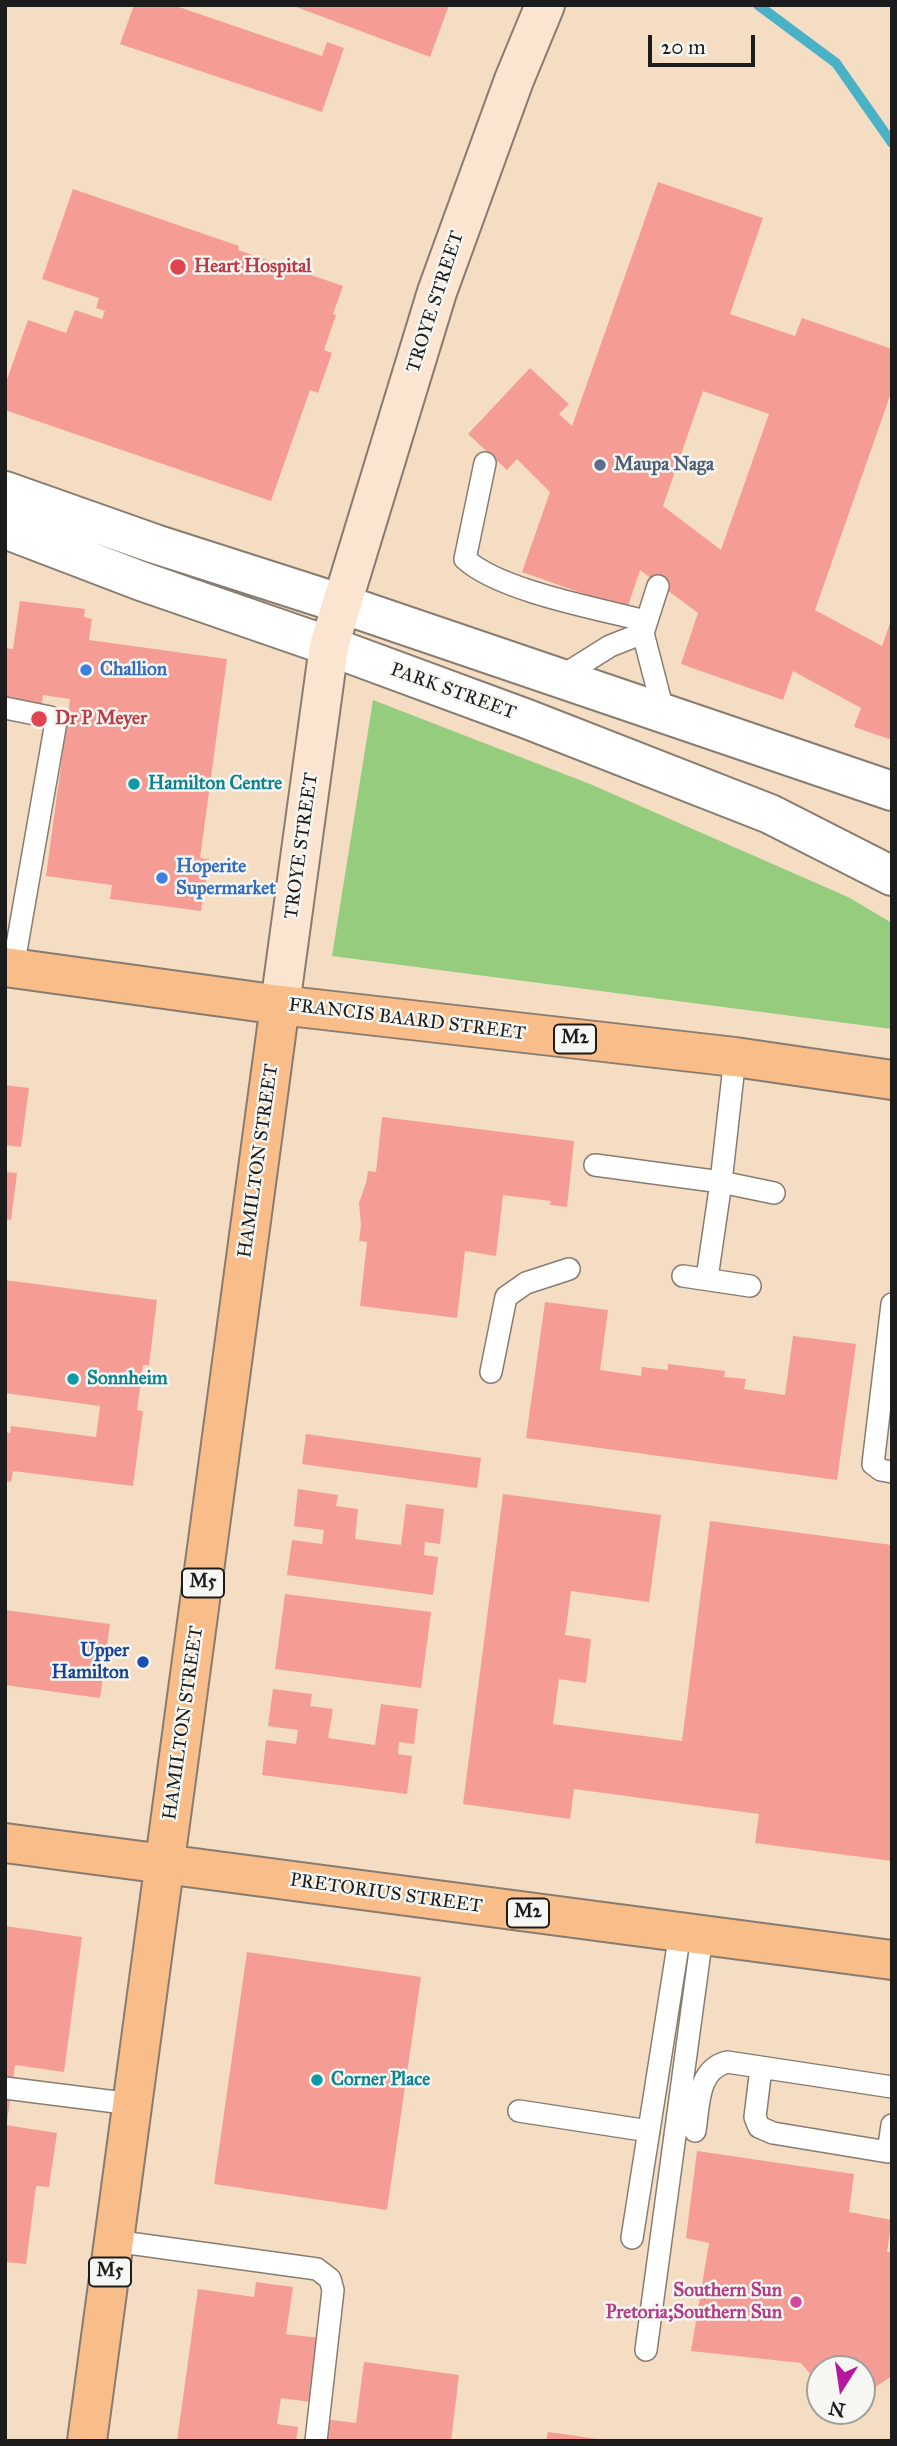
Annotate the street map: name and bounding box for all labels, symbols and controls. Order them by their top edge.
scale bar [652,21,759,65]
text: 20 m [661,34,706,60]
street label: TROYE STREET [402,228,470,376]
place label: Heart Hospital [194,256,311,278]
marker: Heart Hospital [168,257,188,277]
place label: Maupa Naga [614,454,714,476]
marker: Maupa Naga [592,457,608,473]
place label: Challion [100,659,167,681]
street label: PARK STREET [387,659,519,725]
marker: Challion [78,662,94,678]
place label: Dr P Meyer [55,708,147,730]
marker: Dr P Meyer [29,709,49,729]
street label: TROYE STREET [280,771,324,921]
place label: Hamilton Centre [148,773,282,795]
marker: Hamilton Centre [126,776,142,792]
place label: Hoperite Supermarket [176,856,276,900]
marker: Hoperite Supermarket [154,870,170,886]
street label: FRANCIS BAARD STREET [287,994,527,1046]
road number: M2 [554,1024,596,1054]
street label: HAMILTON STREET [234,1063,284,1259]
place label: Sonnheim [87,1368,168,1390]
marker: Sonnheim [65,1371,81,1387]
road number: M5 [182,1568,224,1598]
street label: HAMILTON STREET [159,1625,209,1821]
place label: Upper Hamilton [52,1640,129,1684]
marker: Upper Hamilton [135,1654,151,1670]
street label: PRETORIUS STREET [288,1869,484,1919]
road number: M2 [507,1898,549,1927]
place label: Corner Place [331,2069,430,2091]
marker: Corner Place [309,2072,325,2088]
road number: M5 [89,2258,131,2286]
place label: Southern Sun Pretoria;Southern Sun [605,2280,782,2324]
marker: Southern Sun Pretoria;Southern Sun [788,2294,804,2310]
north arrow [806,2355,876,2425]
text: N [827,2396,847,2422]

